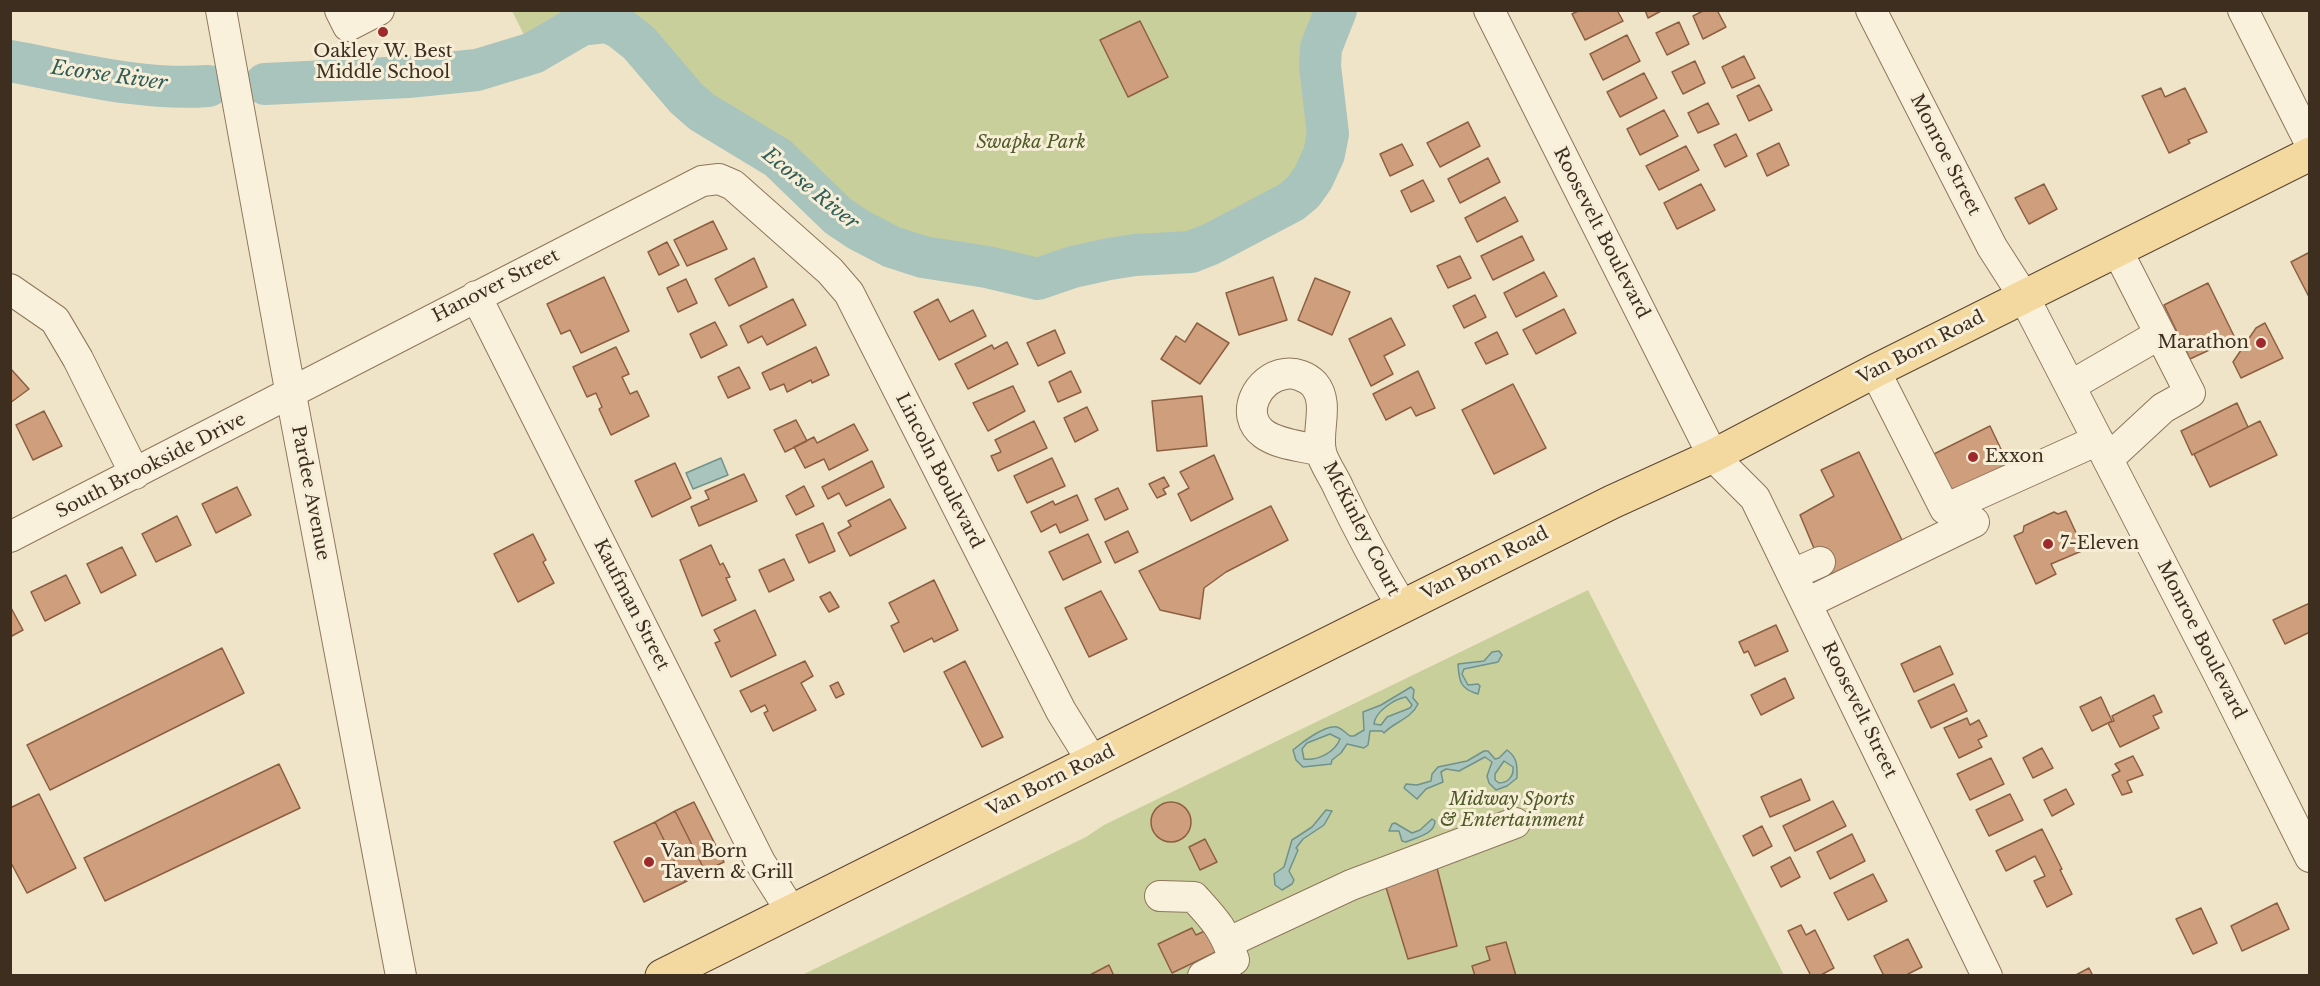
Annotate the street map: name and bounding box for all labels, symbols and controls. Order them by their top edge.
marker: Oakley W. Best Middle School [376,25,390,39]
place label: Oakley W. Best Middle School [313,41,453,84]
water label: Ecorse River [49,56,169,96]
street label: Monroe Street [1905,91,1985,219]
park label: Swapka Park [976,132,1086,154]
water label: Ecorse River [757,143,863,235]
street label: Roosevelt Boulevard [1548,144,1654,322]
street label: Hanover Street [429,245,563,327]
street label: Van Born Road [1854,307,1988,389]
place label: Marathon [2157,332,2249,354]
marker: Marathon [2254,336,2268,350]
street label: Lincoln Boulevard [890,390,988,552]
street label: South Brookside Drive [53,409,249,523]
street label: Pardee Avenue [286,424,334,562]
place label: Exxon [1985,446,2044,468]
marker: Exxon [1966,450,1980,464]
street label: McKinley Court [1318,458,1404,600]
street label: Van Born Road [1418,523,1552,605]
place label: 7-Eleven [2060,533,2139,555]
street label: Kaufman Street [589,536,673,674]
marker: 7-Eleven [2041,537,2055,551]
street label: Monroe Boulevard [2152,558,2250,722]
street label: Roosevelt Street [1817,638,1901,782]
street label: Van Born Road [984,741,1118,821]
park label: Midway Sports & Entertainment [1440,789,1584,832]
place label: Van Born Tavern & Grill [661,841,793,884]
marker: Van Born Tavern & Grill [642,855,656,869]

